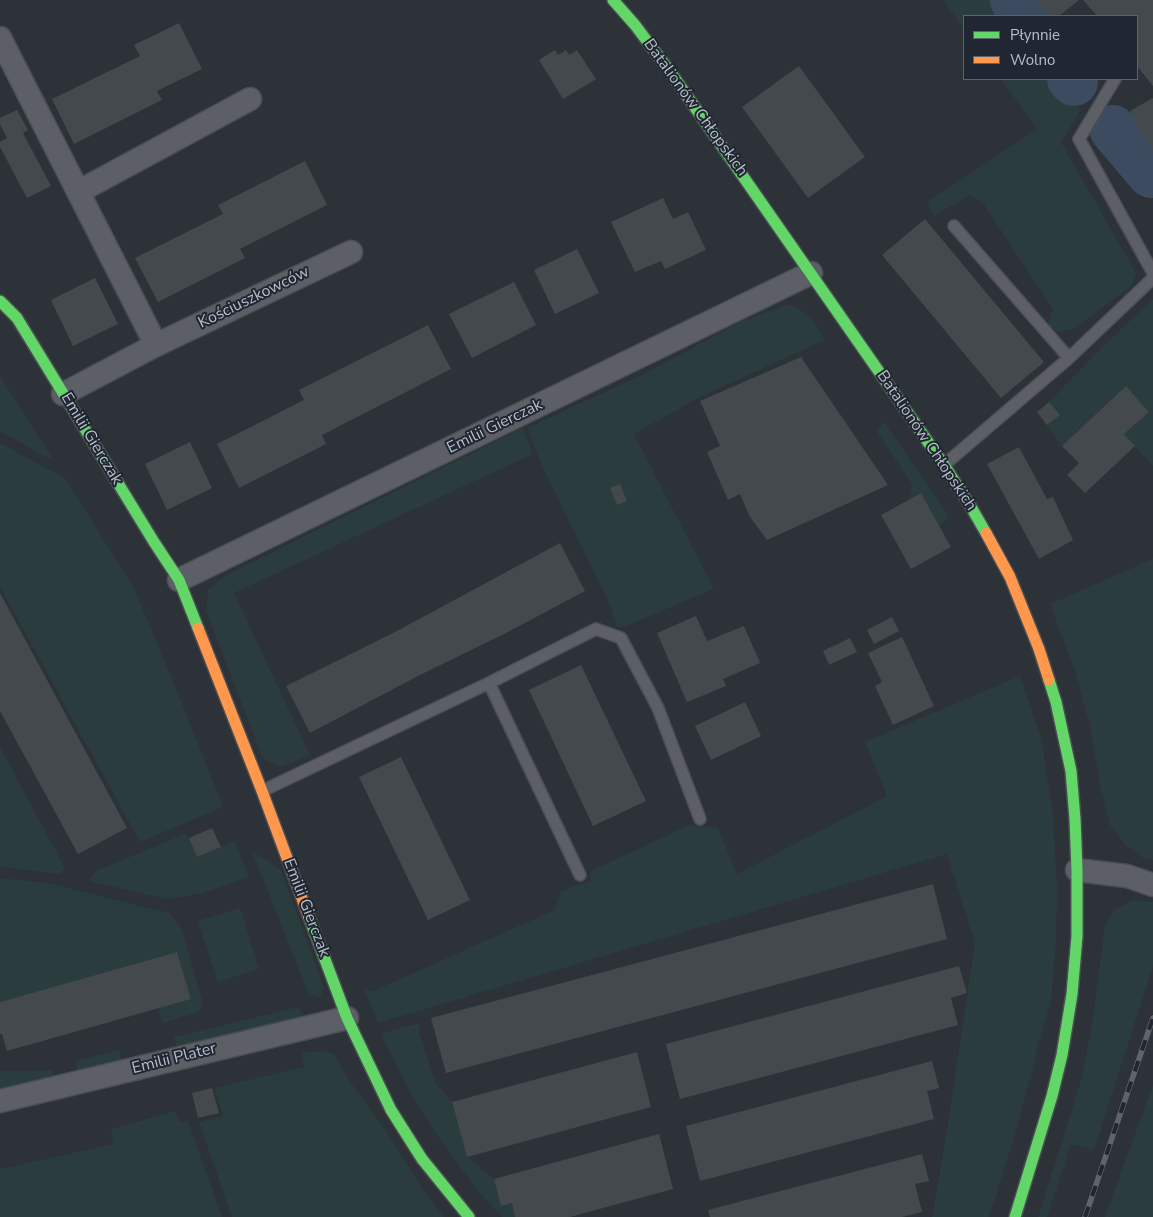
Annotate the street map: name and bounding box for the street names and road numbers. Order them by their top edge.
street label: Batalionów Chłopskich [639,36,751,180]
street label: Kościuszkowców [195,263,313,333]
street label: Batalionów Chłopskich [872,367,980,515]
street label: Emilii Gierczak [56,390,126,488]
street label: Emilii Gierczak [444,396,546,458]
street label: Emilii Gierczak [278,856,334,960]
street label: Emilii Plater [130,1039,218,1079]

